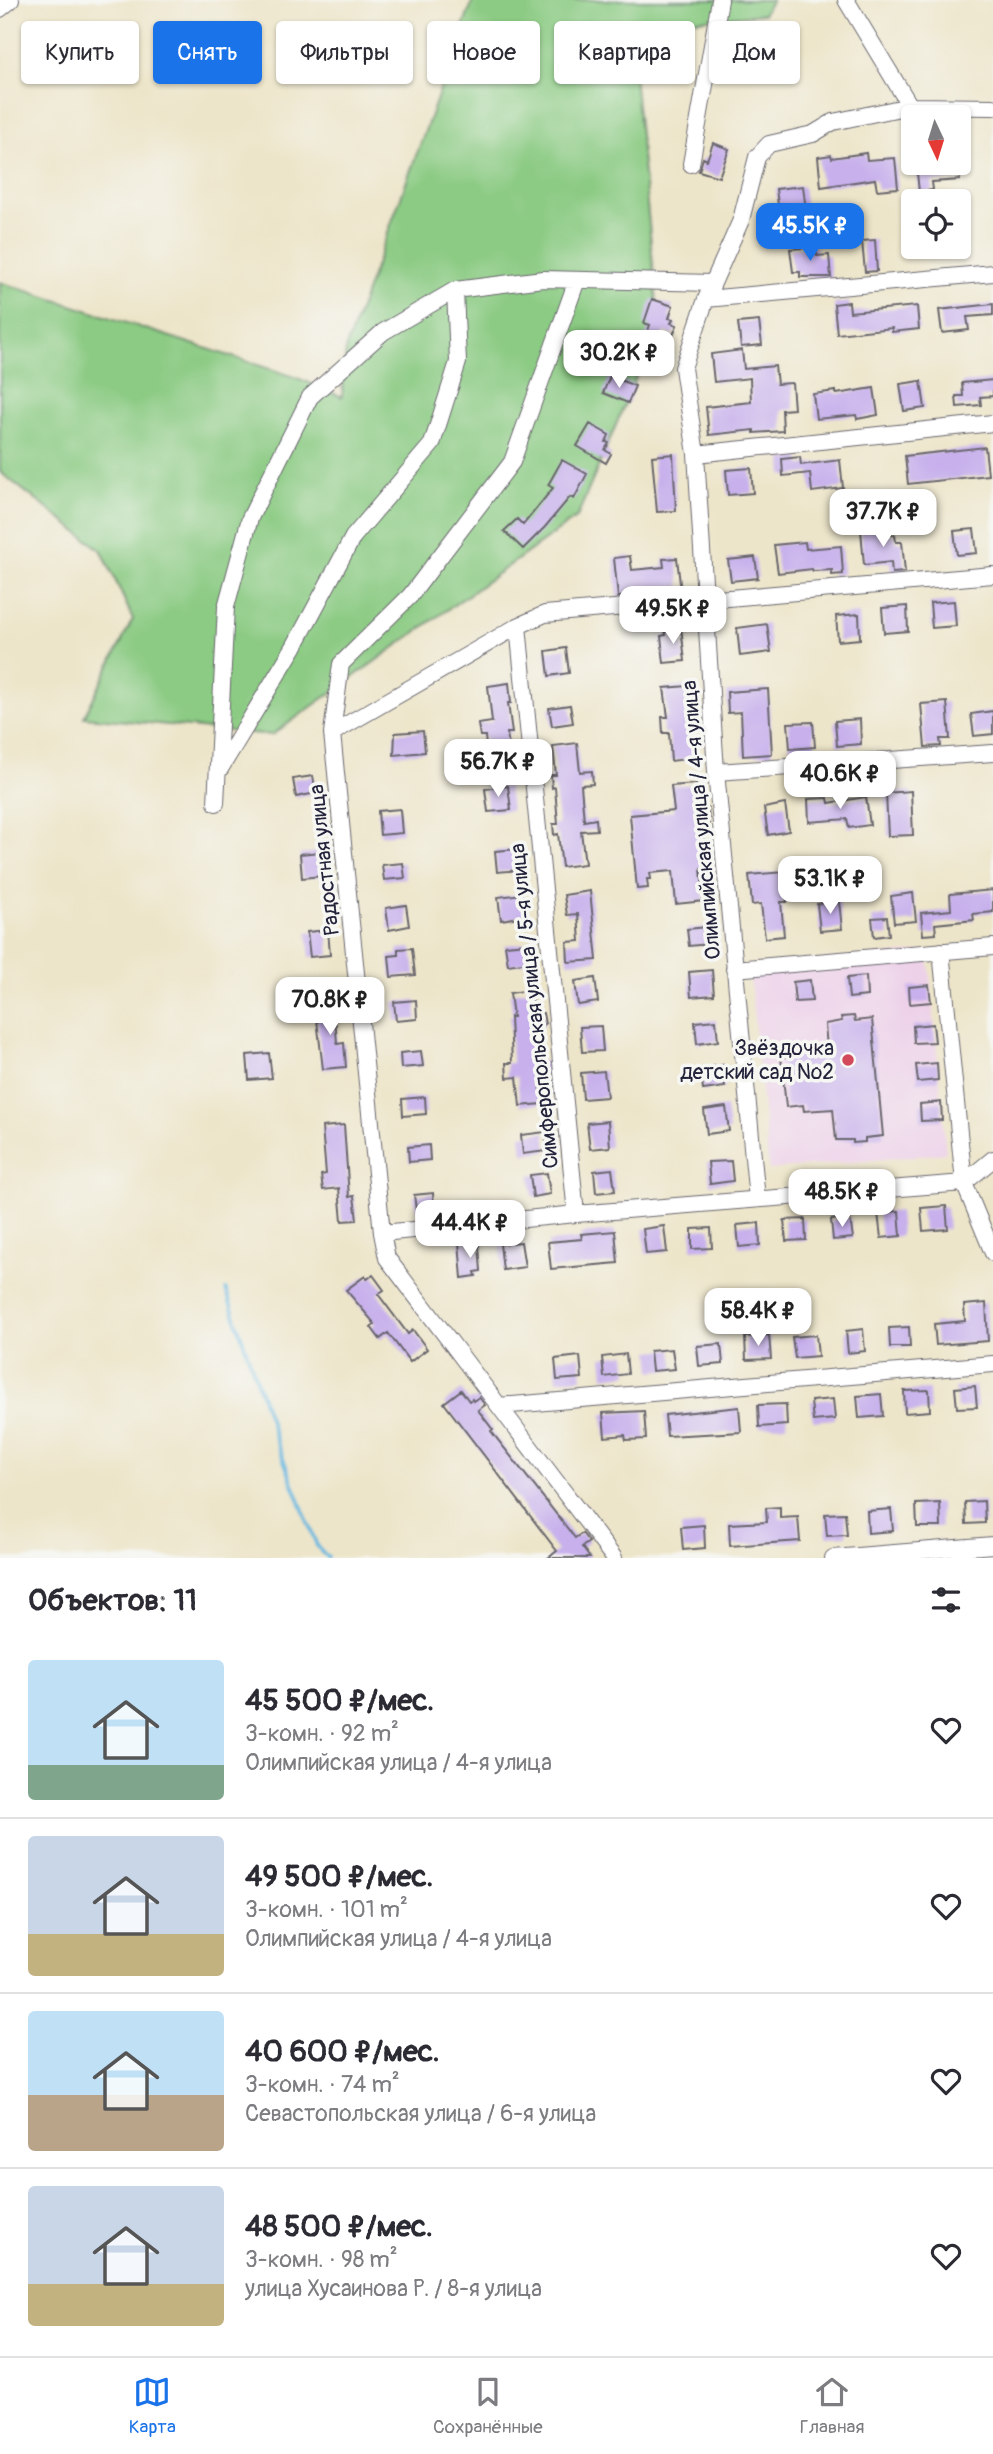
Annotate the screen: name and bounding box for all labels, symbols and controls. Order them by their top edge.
chip: Купить [21,21,139,84]
chip: Снять [153,21,262,84]
chip: Фильтры [276,21,413,84]
chip: Новое [427,21,540,84]
chip: Квартира [554,21,695,84]
chip: Дом [709,21,800,84]
north arrow [901,105,971,175]
map controls [901,105,971,259]
button: locate [901,189,971,259]
pin: 45.5K ₽ [745,204,875,263]
text: 45.5K ₽ [772,211,848,240]
pin: 30.2K ₽ [554,330,684,390]
text: 30.2K ₽ [579,338,659,367]
pin: 37.7K ₽ [818,490,948,549]
text: 37.7K ₽ [846,497,920,526]
pin: 49.5K ₽ [608,586,738,646]
text: 49.5K ₽ [635,594,711,623]
street label: Олимпийская улица / 4-я улица [676,679,727,961]
pin: 56.7K ₽ [433,740,563,799]
text: 56.7K ₽ [460,747,536,776]
pin: 40.6K ₽ [775,752,905,811]
text: 40.6K ₽ [800,759,880,788]
street label: Радостная улица [303,783,346,937]
street label: Симферопольская улица / 5-я улица [504,842,565,1170]
pin: 53.1K ₽ [765,856,895,916]
text: 53.1K ₽ [794,864,866,893]
pin: 70.8K ₽ [265,978,395,1037]
text: 70.8K ₽ [291,985,369,1014]
place label: Звёздочка детский сад №2 [680,1035,834,1086]
marker: Звёздочка детский сад №2 [840,1052,856,1068]
pin: 48.5K ₽ [777,1170,907,1229]
text: 48.5K ₽ [804,1177,880,1206]
pin: 44.4K ₽ [405,1200,535,1260]
text: 44.4K ₽ [431,1208,509,1237]
pin: 58.4K ₽ [693,1288,823,1348]
text: 58.4K ₽ [720,1296,796,1325]
icon: filters [927,1581,965,1619]
text: Объектов: 11 [28,1582,197,1619]
text: 45 500 ₽/мес. [245,1682,434,1719]
icon: home [84,1688,168,1772]
icon: heart [927,1711,965,1749]
text: 3-комн. · 92 m² [245,1719,399,1748]
text: Олимпийская улица / 4-я улица [245,1748,552,1777]
text: 49 500 ₽/мес. [245,1858,433,1895]
icon: home [84,1864,168,1948]
icon: heart [927,1887,965,1925]
text: 3-комн. · 101 m² [245,1895,408,1924]
text: Олимпийская улица / 4-я улица [245,1924,552,1953]
text: 40 600 ₽/мес. [245,2033,440,2070]
icon: home [84,2039,168,2123]
icon: heart [927,2062,965,2100]
text: 3-комн. · 74 m² [245,2070,400,2099]
text: Севастопольская улица / 6-я улица [245,2099,596,2128]
text: 48 500 ₽/мес. [245,2208,433,2245]
icon: home [84,2214,168,2298]
icon: heart [927,2237,965,2275]
text: 3-комн. · 98 m² [245,2245,398,2274]
text: улица Хусаинова Р. / 8-я улица [245,2274,542,2303]
tab: Карта [129,2373,176,2439]
tab: Сохранённые [433,2373,543,2439]
tab: Главная [800,2373,864,2439]

